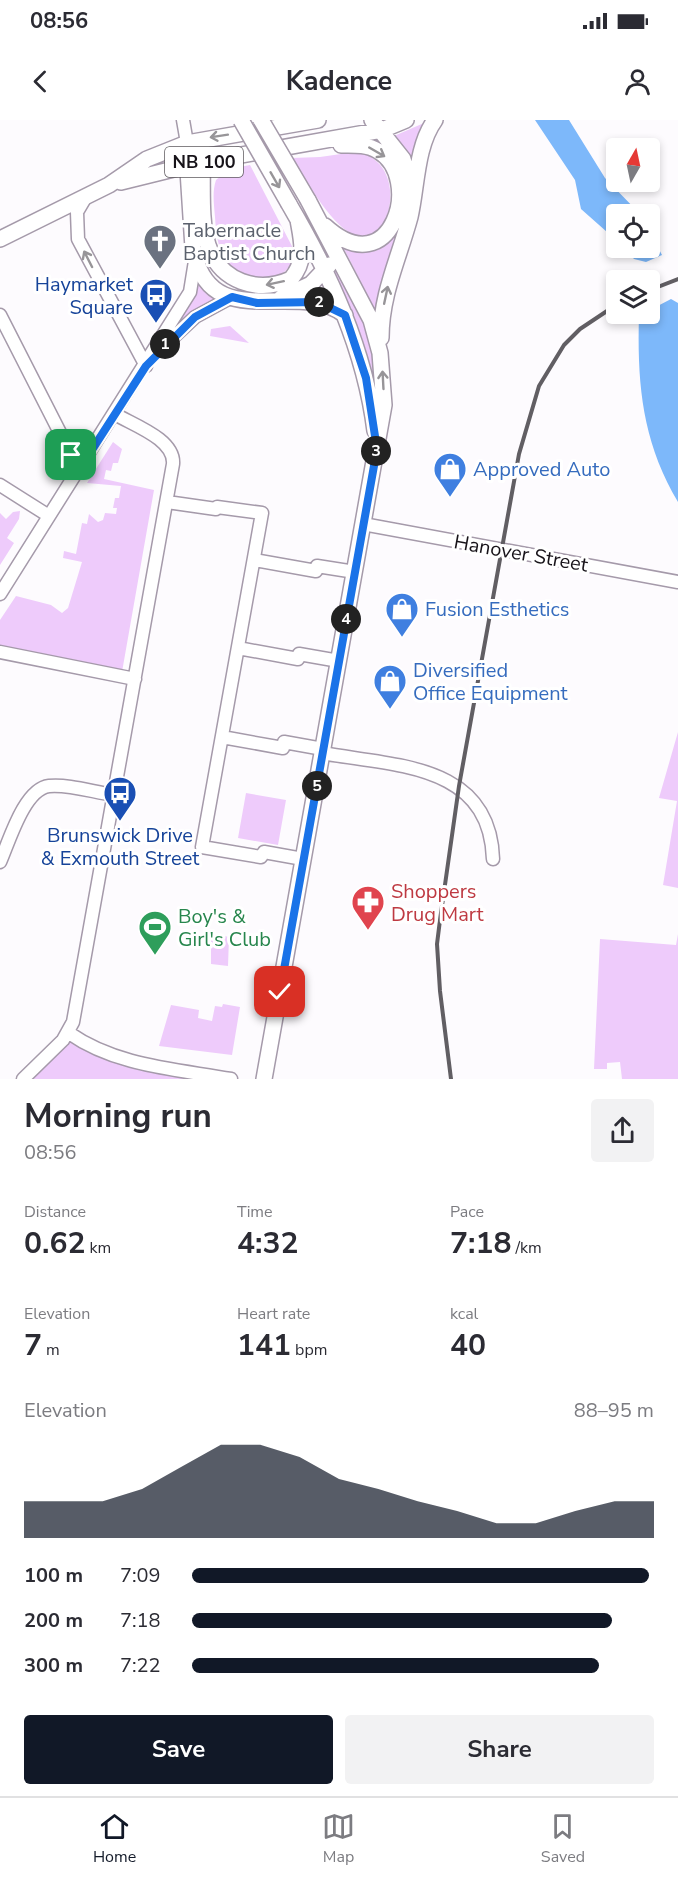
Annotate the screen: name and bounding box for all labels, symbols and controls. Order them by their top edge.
text: 08:56 [30,6,88,36]
text: Kadence [286,63,392,100]
icon: back [24,65,57,98]
icon: person [621,65,654,98]
one-way arrow [210,131,230,142]
north arrow [606,138,660,192]
map controls [606,138,660,324]
road number: NB 100 [165,147,243,177]
one-way arrow [368,147,385,159]
one-way arrow [270,171,282,188]
button: locate [606,204,660,258]
place label: Tabernacle Baptist Church [183,217,316,267]
church icon: Tabernacle Baptist Church [142,223,178,270]
one-way arrow [82,251,94,268]
button: layers [606,270,660,324]
place label: Haymarket Square [35,271,134,321]
bus stop icon: Haymarket Square [138,277,174,324]
one-way arrow [266,278,285,290]
one-way arrow [380,285,392,304]
pin: 2 [304,287,334,317]
text: 2 [314,291,324,313]
pin: 1 [150,329,180,359]
text: 1 [160,333,170,355]
one-way arrow [378,371,389,390]
pin [45,429,96,480]
pin: 3 [361,436,391,466]
icon: arrive [54,438,87,471]
text: 3 [371,440,381,462]
shop icon: Approved Auto [432,451,468,498]
place label: Approved Auto [473,456,610,483]
street label: Hanover Street [452,528,591,579]
shop icon: Fusion Esthetics [384,591,420,638]
place label: Fusion Esthetics [425,596,569,623]
pin: 4 [331,604,361,634]
text: 4 [341,608,351,630]
place label: Diversified Office Equipment [413,657,569,707]
shop icon: Diversified Office Equipment [372,663,408,710]
pin: 5 [302,771,332,801]
bus stop icon: Brunswick Drive & Exmouth Street [102,775,138,822]
text: 5 [312,775,322,797]
place label: Brunswick Drive & Exmouth Street [41,822,200,872]
place label: Shoppers Drug Mart [391,878,484,928]
pharmacy icon: Shoppers Drug Mart [350,884,386,931]
place label: Boy's & Girl's Club [178,903,271,953]
sports icon: Boy's & Girl's Club [137,909,173,956]
pin [254,966,305,1017]
icon: check [263,975,296,1008]
text: Morning run [24,1094,212,1139]
button: share [591,1099,654,1162]
text: 08:56 [24,1139,77,1166]
text: Distance [24,1201,86,1223]
text: Time [237,1201,273,1223]
text: Pace [450,1201,484,1223]
text: 0.62 [24,1223,85,1264]
text: 4:32 [237,1223,298,1264]
text: 7:18 [450,1223,511,1264]
text: km [85,1237,111,1259]
text: /km [511,1237,542,1259]
text: Elevation [24,1303,90,1325]
text: Heart rate [237,1303,310,1325]
text: kcal [450,1303,478,1325]
text: 7 [24,1325,42,1366]
text: 141 [237,1325,291,1366]
text: 40 [450,1325,486,1366]
text: m [42,1339,60,1361]
text: bpm [291,1339,327,1361]
text: Elevation [24,1397,107,1424]
text: 88–95 m [574,1397,654,1424]
text: 100 m [24,1562,83,1589]
text: 7:09 [120,1562,161,1589]
text: 200 m [24,1607,83,1634]
text: 7:18 [120,1607,161,1634]
text: 300 m [24,1652,83,1679]
text: 7:22 [120,1652,161,1679]
button: Save [24,1715,333,1784]
button: Share [345,1715,654,1784]
tab: Home [93,1810,136,1868]
tab: Map [322,1810,355,1868]
tab: Saved [541,1810,585,1868]

